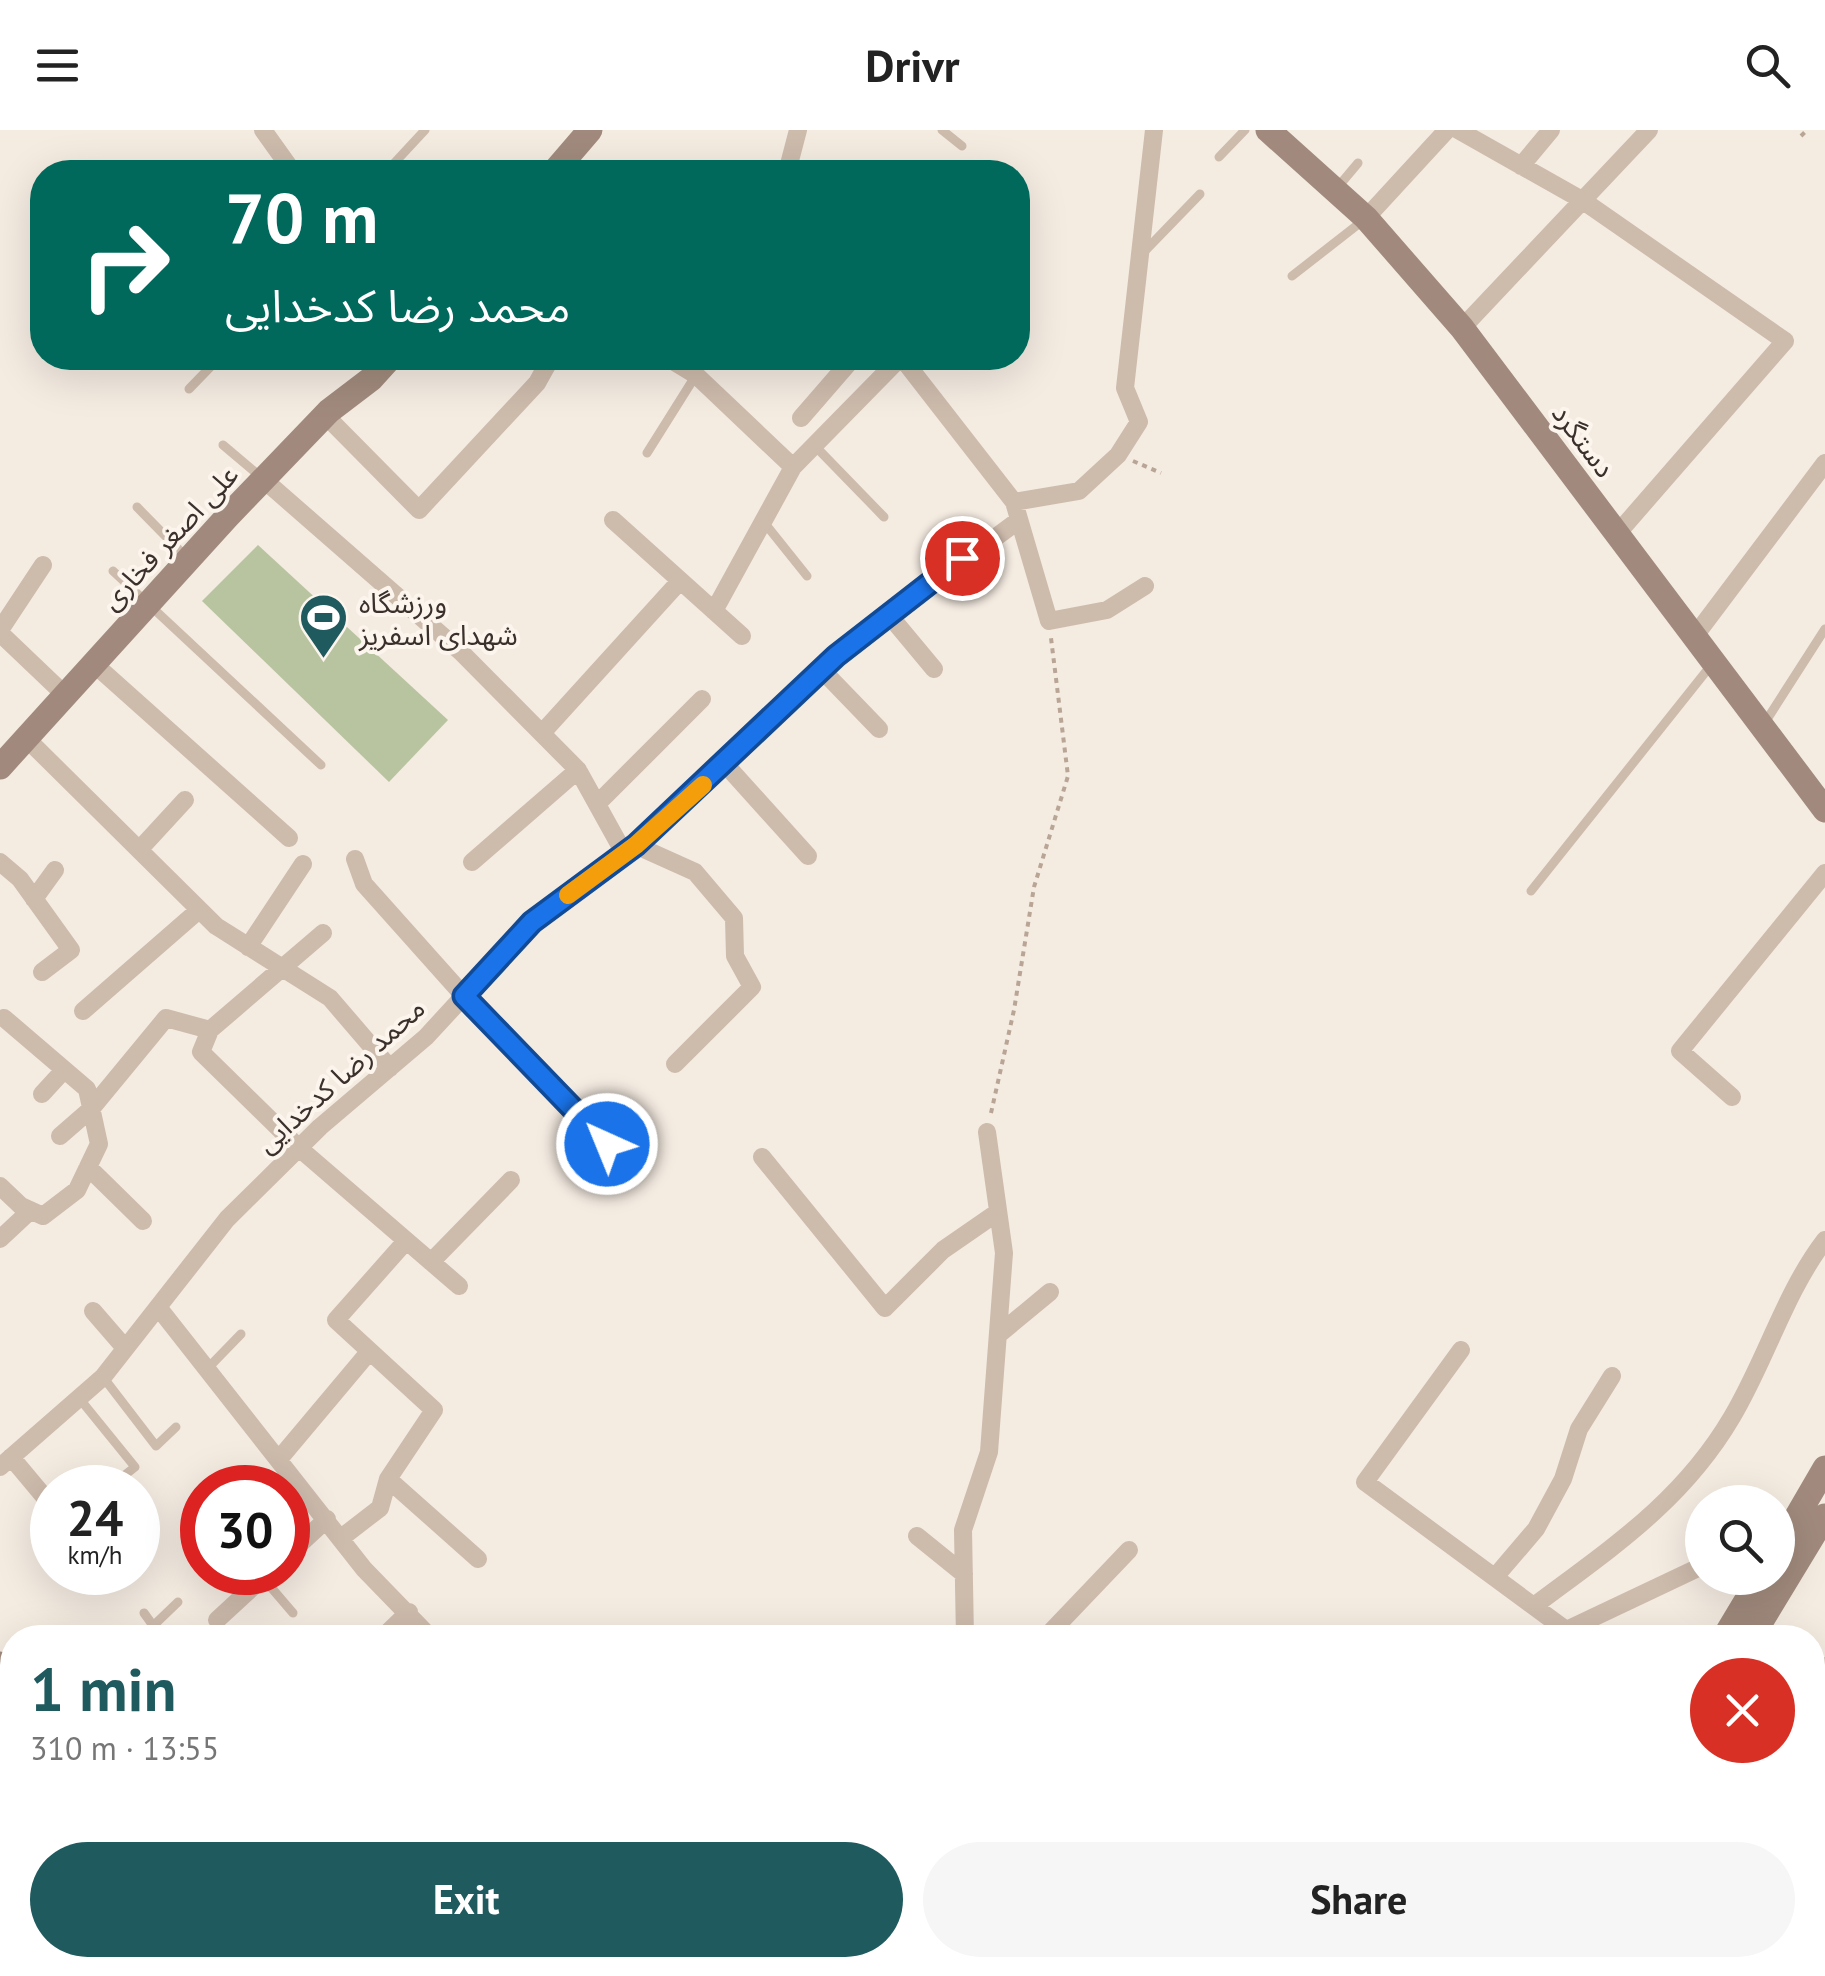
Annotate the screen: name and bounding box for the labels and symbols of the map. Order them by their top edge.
street label: دستگرد [1544,395,1624,485]
street label: علی اصغر فخاری [92,456,246,618]
pin [920,516,1005,601]
place label: ورزشگاه شهدای اسفریز [358,584,518,653]
sports icon: ورزشگاه شهدای اسفریز [298,592,350,660]
street label: محمد رضا کدخدایی [248,989,432,1161]
position arrow [555,1092,659,1196]
speed limit sign: 30 [180,1465,310,1595]

